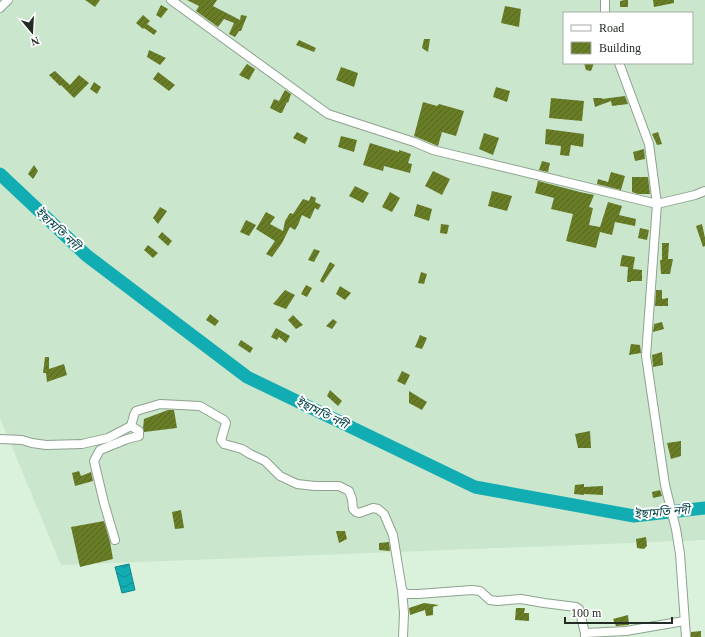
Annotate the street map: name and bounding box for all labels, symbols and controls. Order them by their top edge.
north arrow [12,12,52,52]
legend [563,12,693,64]
text: Road [599,21,624,35]
text: N [29,35,41,48]
text: Building [599,41,641,55]
water label: ইছামতি নদী [33,205,85,255]
water label: ইছামতি নদী [294,394,353,433]
water label: ইছামতি নদী [634,502,693,521]
scale bar [565,599,672,625]
text: 100 m [571,606,602,620]

